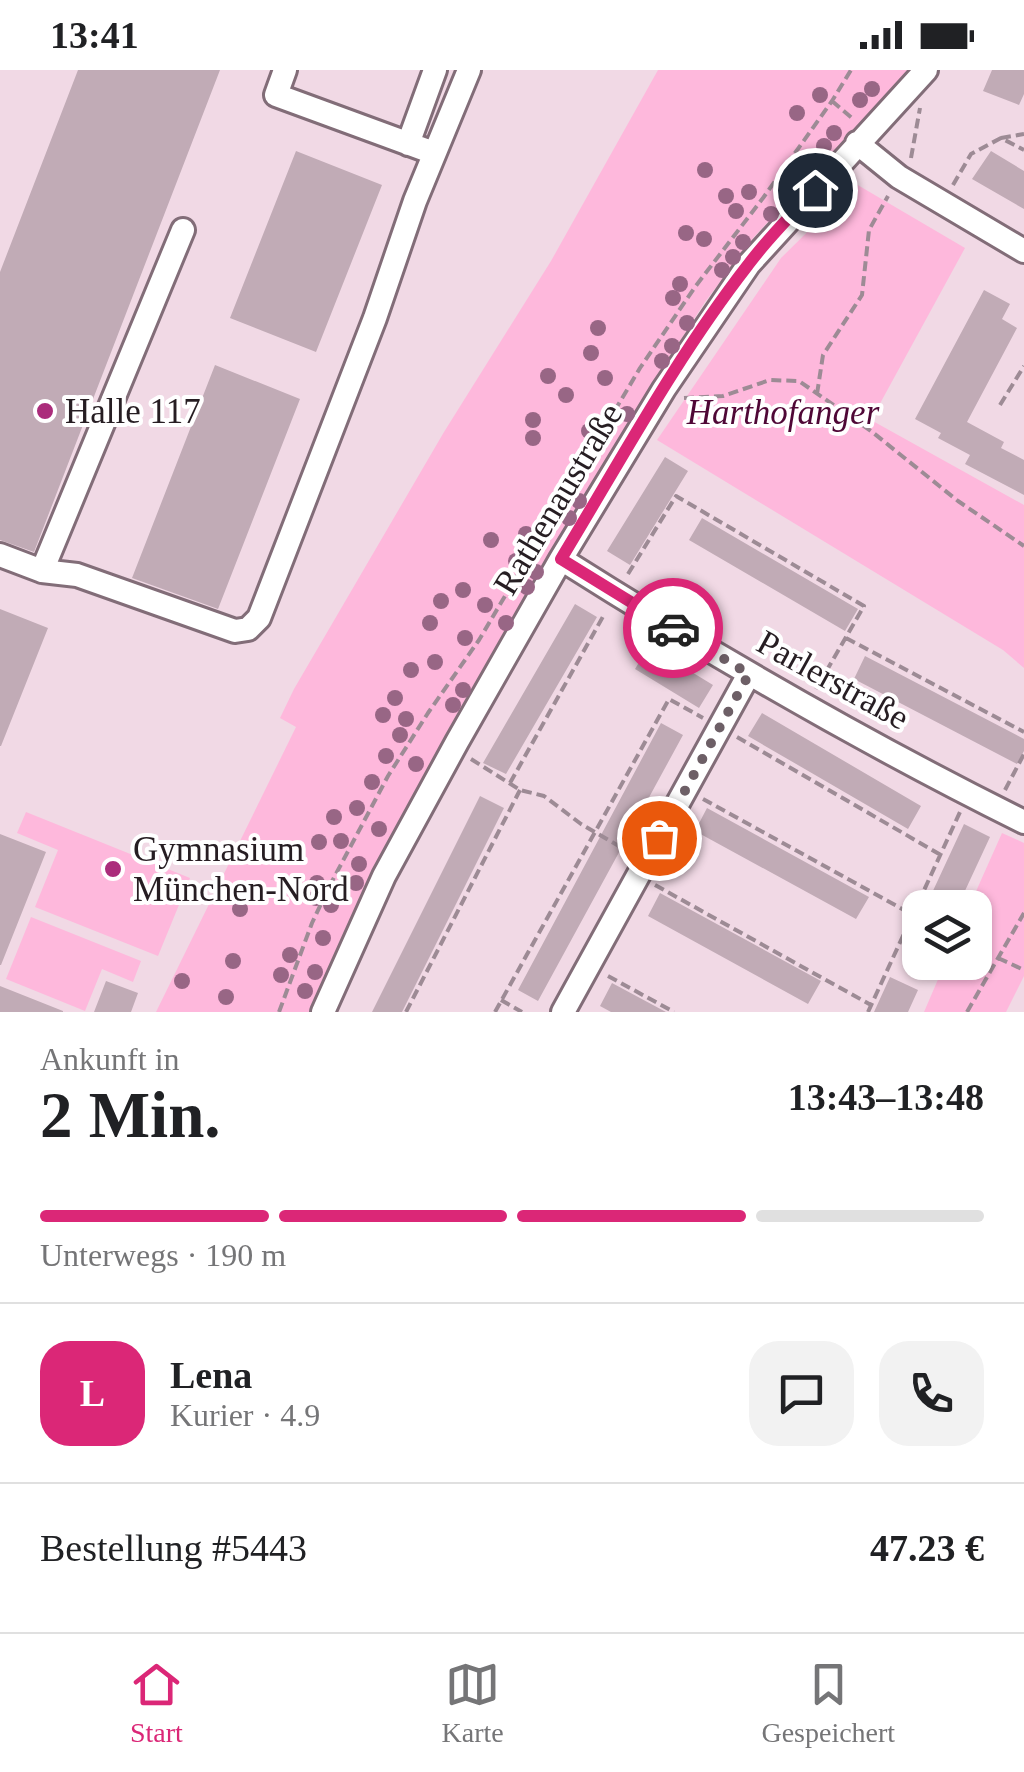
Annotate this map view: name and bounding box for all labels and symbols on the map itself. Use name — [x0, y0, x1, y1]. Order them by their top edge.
pin — [773, 148, 858, 233]
place label: Halle 117 — [65, 392, 201, 431]
park label: Harthofanger — [686, 393, 880, 432]
street label: Rathenaustraße — [486, 396, 630, 602]
marker: Halle 117 — [34, 400, 56, 422]
courier — [623, 578, 723, 678]
street label: Parlerstraße — [750, 622, 916, 738]
pin — [617, 796, 702, 881]
place label: Gymnasium München-Nord — [133, 830, 349, 909]
marker: Gymnasium München-Nord — [102, 858, 124, 880]

